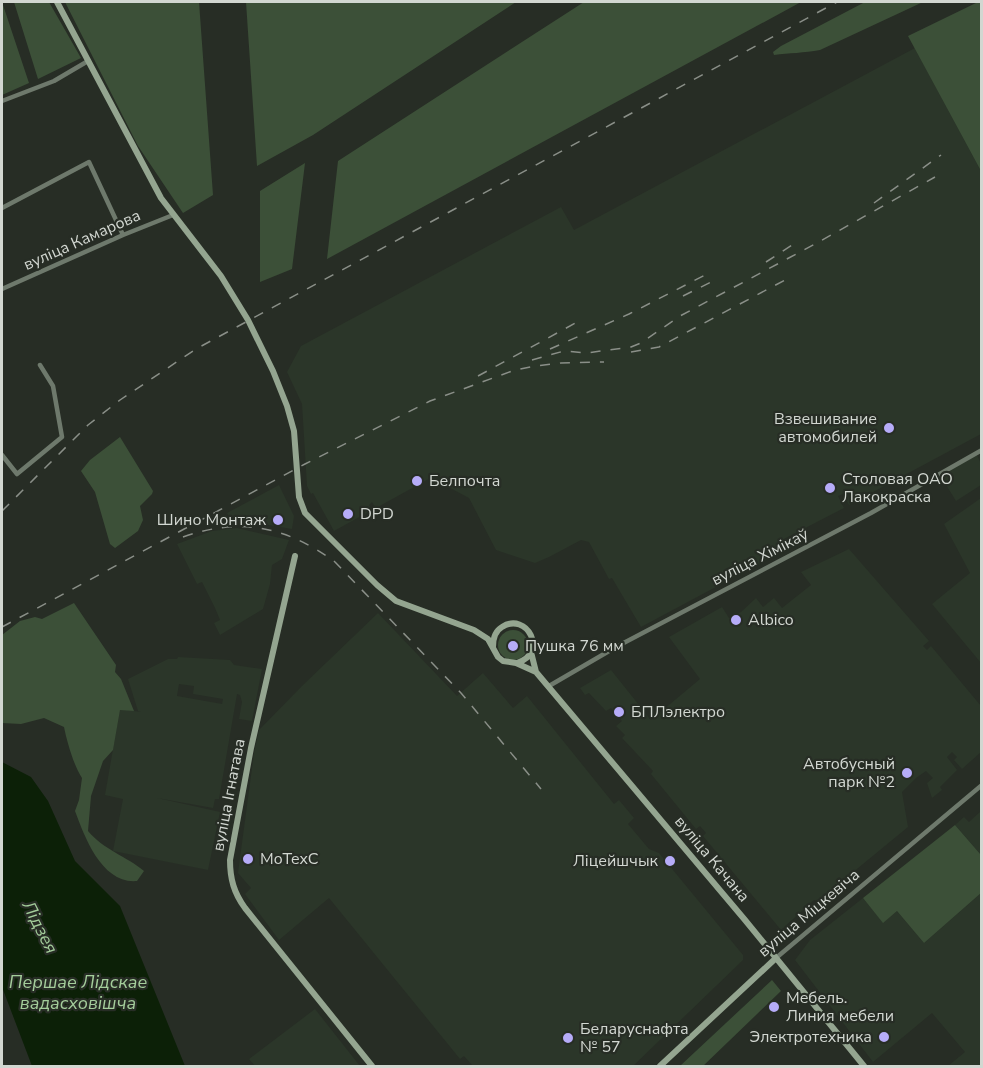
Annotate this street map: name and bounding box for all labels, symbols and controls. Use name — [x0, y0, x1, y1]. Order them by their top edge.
street label: вуліца Камарова — [20, 204, 144, 276]
place label: Взвешивание автомобилей — [774, 408, 877, 448]
marker: Взвешивание автомобилей — [882, 421, 896, 435]
place label: Столовая ОАО Лакокраска — [842, 468, 953, 508]
place label: Белпочта — [429, 470, 500, 492]
marker: Белпочта — [410, 474, 424, 488]
marker: Столовая ОАО Лакокраска — [823, 481, 837, 495]
place label: DPD — [360, 503, 394, 525]
marker: DPD — [341, 507, 355, 521]
place label: Шино Монтаж — [157, 509, 266, 531]
marker: Шино Монтаж — [271, 513, 285, 527]
street label: вуліца Хімікаў — [708, 523, 813, 591]
place label: Albico — [748, 609, 794, 631]
marker: Albico — [729, 613, 743, 627]
place label: Пушка 76 мм — [525, 635, 624, 657]
marker: Пушка 76 мм — [506, 639, 520, 653]
place label: БПЛэлектро — [631, 701, 725, 723]
marker: БПЛэлектро — [612, 705, 626, 719]
street label: вуліца Ігнатава — [207, 737, 251, 853]
place label: Автобусный парк №2 — [803, 753, 895, 793]
marker: Автобусный парк №2 — [900, 766, 914, 780]
street label: вуліца Качана — [669, 811, 755, 907]
place label: MoTexC — [260, 848, 319, 870]
place label: Ліцейшчык — [573, 850, 659, 872]
marker: MoTexC — [241, 852, 255, 866]
marker: Ліцейшчык — [663, 854, 677, 868]
street label: вуліца Міцкевіча — [754, 864, 864, 962]
water label: Лідзея — [16, 895, 64, 958]
water label: Першае Лідскае вадасховішча — [9, 970, 147, 1015]
place label: Мебель. Линия мебели — [786, 987, 894, 1027]
marker: Мебель. Линия мебели — [767, 1000, 781, 1014]
place label: Беларуснафта № 57 — [580, 1018, 689, 1058]
place label: Электротехника — [750, 1026, 872, 1048]
marker: Электротехника — [877, 1030, 891, 1044]
marker: Беларуснафта № 57 — [561, 1031, 575, 1045]

